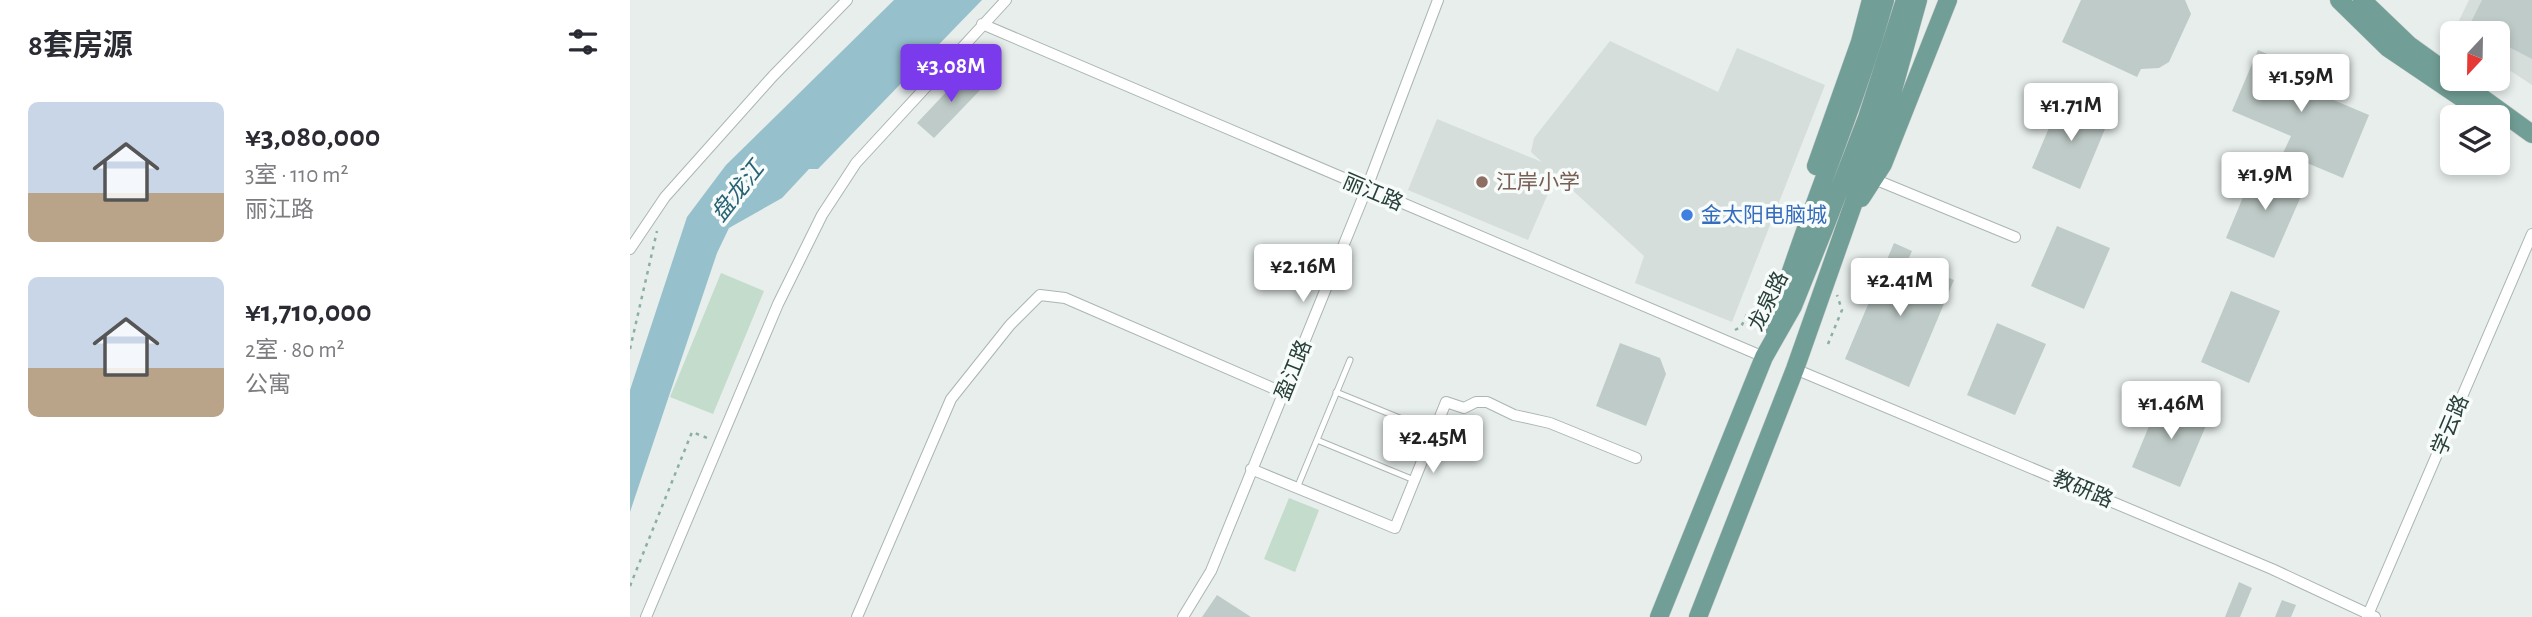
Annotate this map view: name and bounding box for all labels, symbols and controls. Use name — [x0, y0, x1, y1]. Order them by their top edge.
north arrow — [2440, 21, 2510, 91]
map controls — [2440, 21, 2510, 175]
icon: filters — [564, 23, 602, 61]
text: 8套房源 — [28, 31, 133, 61]
pin: ¥3.08M — [894, 44, 1008, 104]
pin: ¥1.59M — [2244, 54, 2358, 114]
text: ¥3.08M — [917, 55, 985, 78]
text: ¥1.59M — [2268, 65, 2334, 88]
pin: ¥1.71M — [2014, 83, 2128, 143]
text: ¥1.71M — [2040, 94, 2102, 117]
button: layers — [2440, 105, 2510, 175]
text: ¥3,080,000 — [245, 122, 380, 152]
icon: home — [84, 130, 168, 214]
pin: ¥1.9M — [2216, 152, 2314, 212]
water label: 盘龙江 — [706, 154, 770, 226]
text: ¥1.9M — [2237, 163, 2293, 186]
text: 3室 · 110 m² — [245, 164, 349, 187]
street label: 丽江路 — [1340, 170, 1406, 214]
place label: 江岸小学 — [1496, 171, 1580, 193]
marker: 江岸小学 — [1474, 174, 1490, 190]
text: 丽江路 — [245, 199, 314, 222]
place label: 金太阳电脑城 — [1701, 204, 1827, 226]
marker: 金太阳电脑城 — [1679, 207, 1695, 223]
pin: ¥2.16M — [1246, 244, 1360, 304]
text: ¥2.16M — [1270, 255, 1336, 278]
pin: ¥2.41M — [1843, 258, 1957, 318]
street label: 龙泉路 — [1744, 268, 1792, 334]
text: ¥2.41M — [1867, 269, 1933, 292]
text: ¥1,710,000 — [245, 297, 372, 327]
icon: home — [84, 305, 168, 389]
street label: 盈江路 — [1271, 337, 1315, 403]
text: 2室 · 80 m² — [245, 339, 345, 362]
text: 公寓 — [245, 374, 291, 397]
pin: ¥1.46M — [2114, 382, 2228, 441]
text: ¥1.46M — [2138, 392, 2204, 415]
street label: 学云路 — [2428, 392, 2472, 458]
pin: ¥2.45M — [1376, 416, 1490, 475]
text: ¥2.45M — [1399, 426, 1467, 449]
street label: 教研路 — [2050, 467, 2116, 511]

